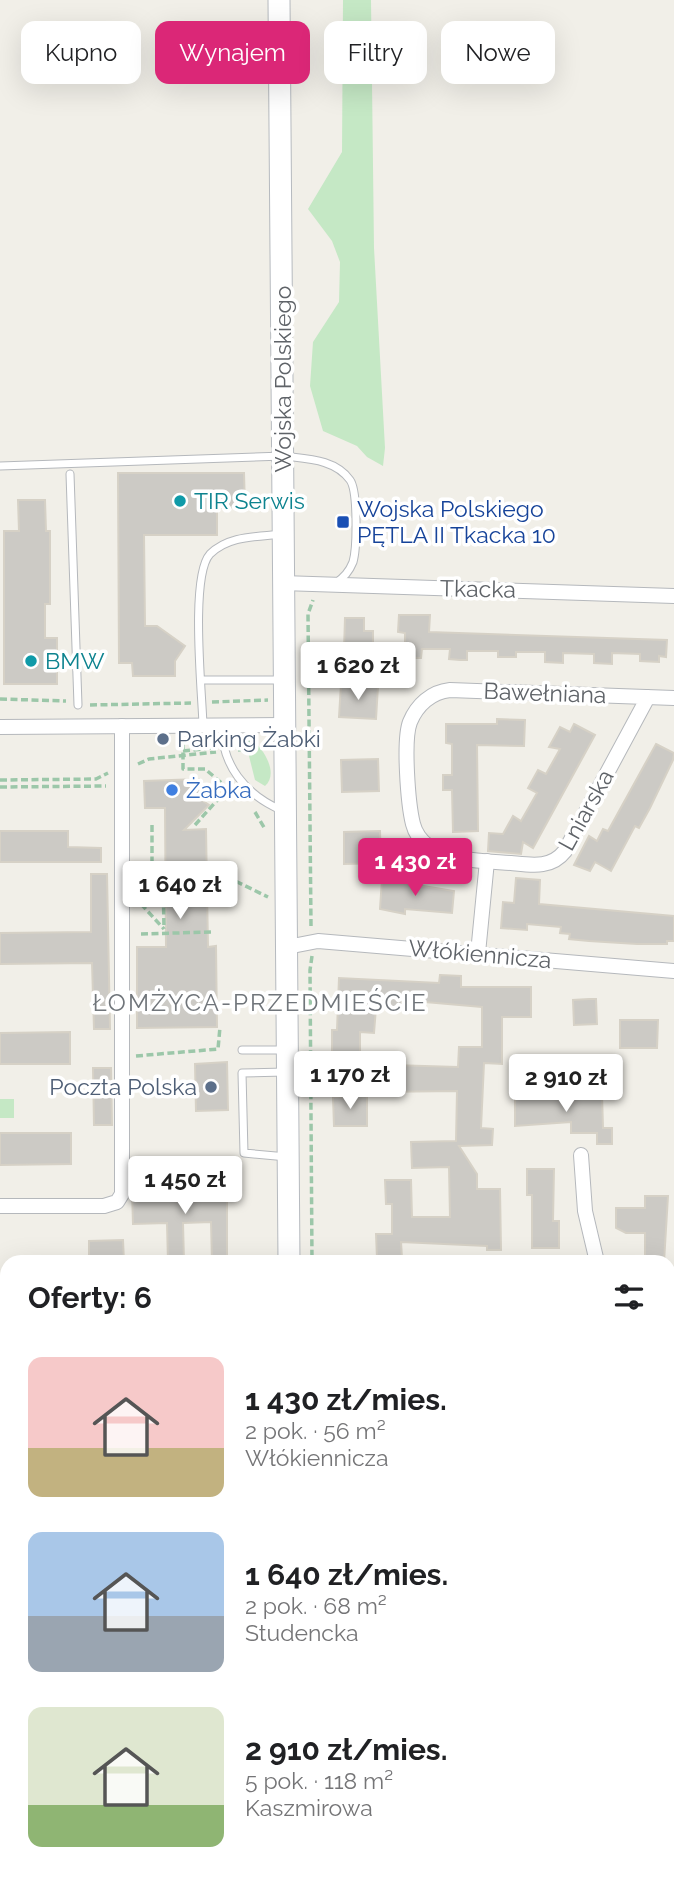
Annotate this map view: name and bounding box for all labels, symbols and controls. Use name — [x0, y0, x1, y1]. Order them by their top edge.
chip: Kupno — [21, 21, 141, 84]
chip: Wynajem — [155, 21, 310, 84]
chip: Filtry — [324, 21, 427, 84]
chip: Nowe — [441, 21, 555, 84]
street label: Wojska Polskiego — [269, 286, 296, 472]
place label: TIR Serwis — [194, 487, 305, 514]
marker: TIR Serwis — [172, 493, 188, 509]
place label: Wojska Polskiego PĘTLA II Tkacka 10 — [357, 495, 556, 548]
marker: Wojska Polskiego PĘTLA II Tkacka 10 — [335, 514, 351, 530]
street label: Tkacka — [440, 574, 516, 603]
pin: 1 620 zł — [286, 642, 430, 702]
place label: BMW — [45, 647, 105, 674]
text: 1 620 zł — [317, 651, 399, 678]
marker: BMW — [23, 653, 39, 669]
street label: Bawełniana — [483, 677, 607, 708]
place label: Parking Żabki — [177, 725, 321, 752]
marker: Parking Żabki — [155, 731, 171, 747]
street label: Lniarska — [552, 765, 619, 855]
place label: Żabka — [186, 776, 252, 803]
marker: Żabka — [164, 782, 180, 798]
pin: 1 430 zł — [343, 838, 487, 898]
text: 1 430 zł — [374, 847, 456, 874]
pin: 1 640 zł — [108, 862, 252, 921]
text: 1 640 zł — [139, 870, 221, 897]
street label: Włókiennicza — [407, 934, 553, 973]
district label: ŁOMŻYCA-PRZEDMIEŚCIE — [92, 988, 428, 1017]
pin: 1 170 zł — [278, 1052, 422, 1111]
pin: 2 910 zł — [494, 1054, 638, 1114]
text: 1 170 zł — [310, 1060, 390, 1087]
text: 2 910 zł — [525, 1063, 607, 1090]
place label: Poczta Polska — [49, 1073, 197, 1100]
marker: Poczta Polska — [203, 1079, 219, 1095]
pin: 1 450 zł — [113, 1156, 257, 1216]
text: 1 450 zł — [144, 1165, 226, 1192]
icon: filters — [610, 1278, 648, 1316]
text: Oferty: 6 — [28, 1280, 152, 1315]
text: 1 430 zł/mies. — [245, 1382, 447, 1417]
icon: home — [84, 1385, 168, 1469]
text: 2 pok. · 56 m² — [245, 1417, 386, 1444]
text: Włókiennicza — [245, 1444, 388, 1471]
text: 1 640 zł/mies. — [245, 1557, 448, 1592]
icon: home — [84, 1560, 168, 1644]
text: 2 pok. · 68 m² — [245, 1592, 387, 1619]
text: Studencka — [245, 1619, 359, 1646]
text: 2 910 zł/mies. — [245, 1732, 447, 1767]
icon: home — [84, 1735, 168, 1819]
text: 5 pok. · 118 m² — [245, 1767, 393, 1794]
text: Kaszmirowa — [245, 1794, 373, 1821]

